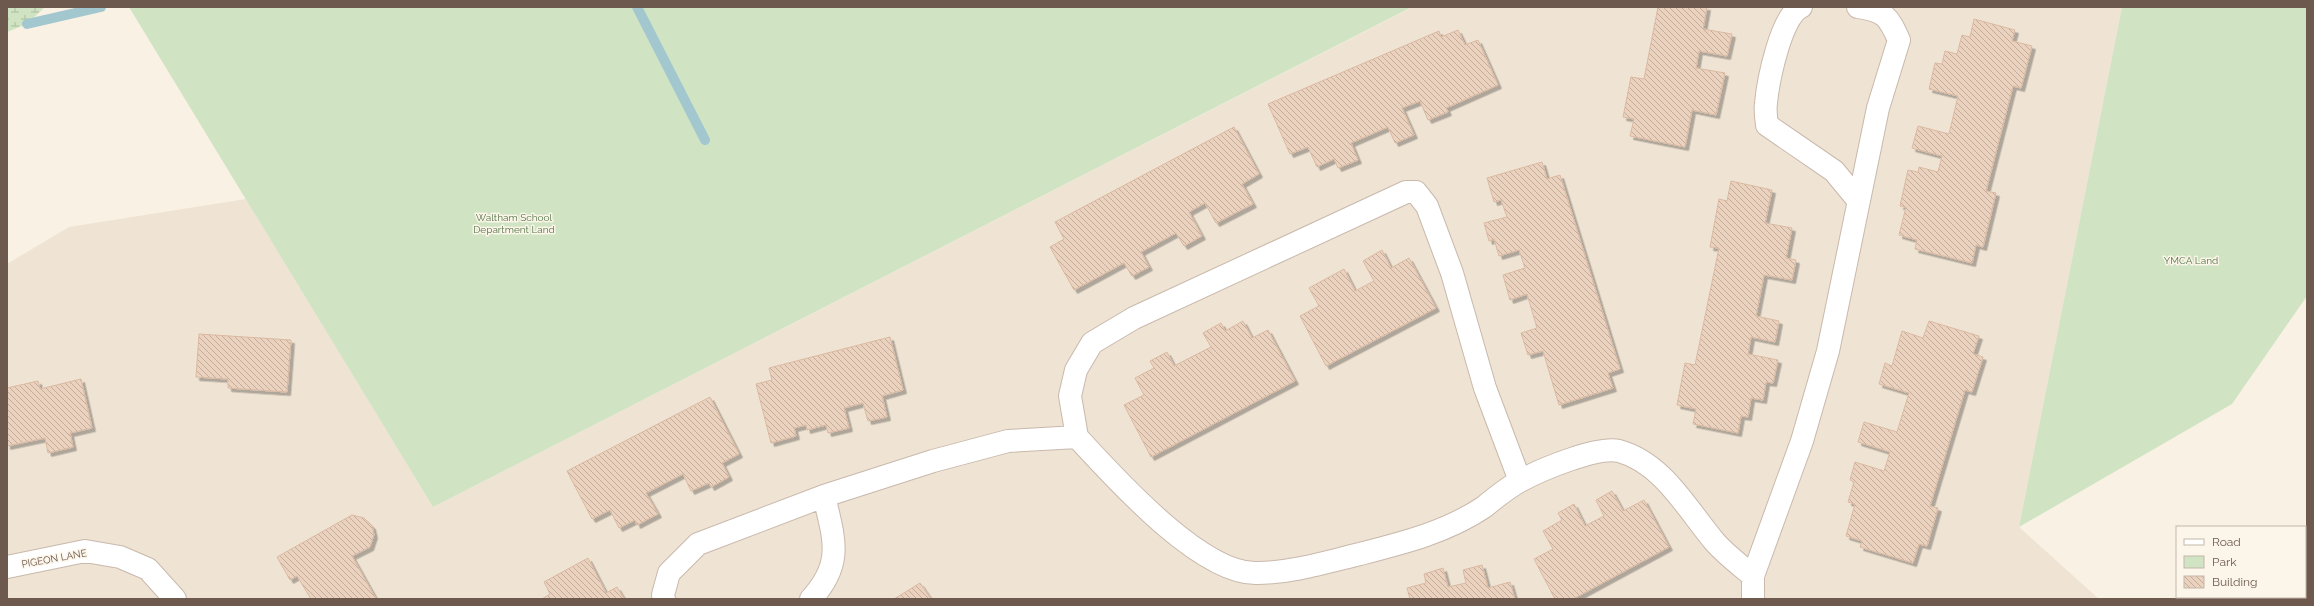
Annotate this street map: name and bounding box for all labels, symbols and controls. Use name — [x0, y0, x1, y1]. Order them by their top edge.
park label: Waltham School Department Land — [473, 212, 555, 235]
park label: YMCA Land — [2164, 255, 2218, 266]
legend — [2176, 526, 2306, 598]
text: Road — [2212, 535, 2241, 549]
street label: PIGEON LANE — [21, 547, 88, 570]
text: Park — [2212, 555, 2237, 569]
text: Building — [2212, 575, 2258, 589]

